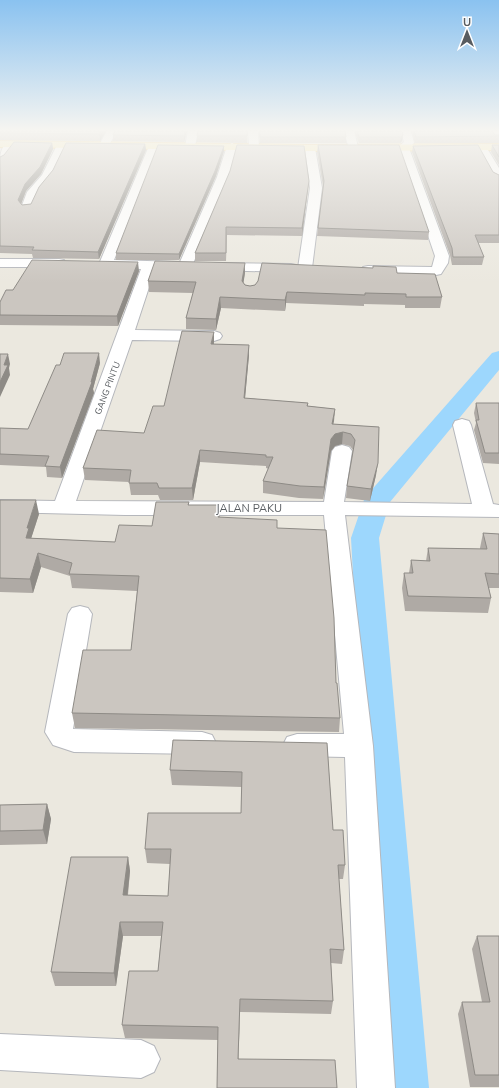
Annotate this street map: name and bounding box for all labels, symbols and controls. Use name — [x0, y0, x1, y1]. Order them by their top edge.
north arrow — [447, 12, 487, 52]
text: U — [463, 15, 471, 29]
street label: GANG PINTU — [92, 360, 122, 416]
street label: JALAN PAKU — [216, 501, 282, 515]

